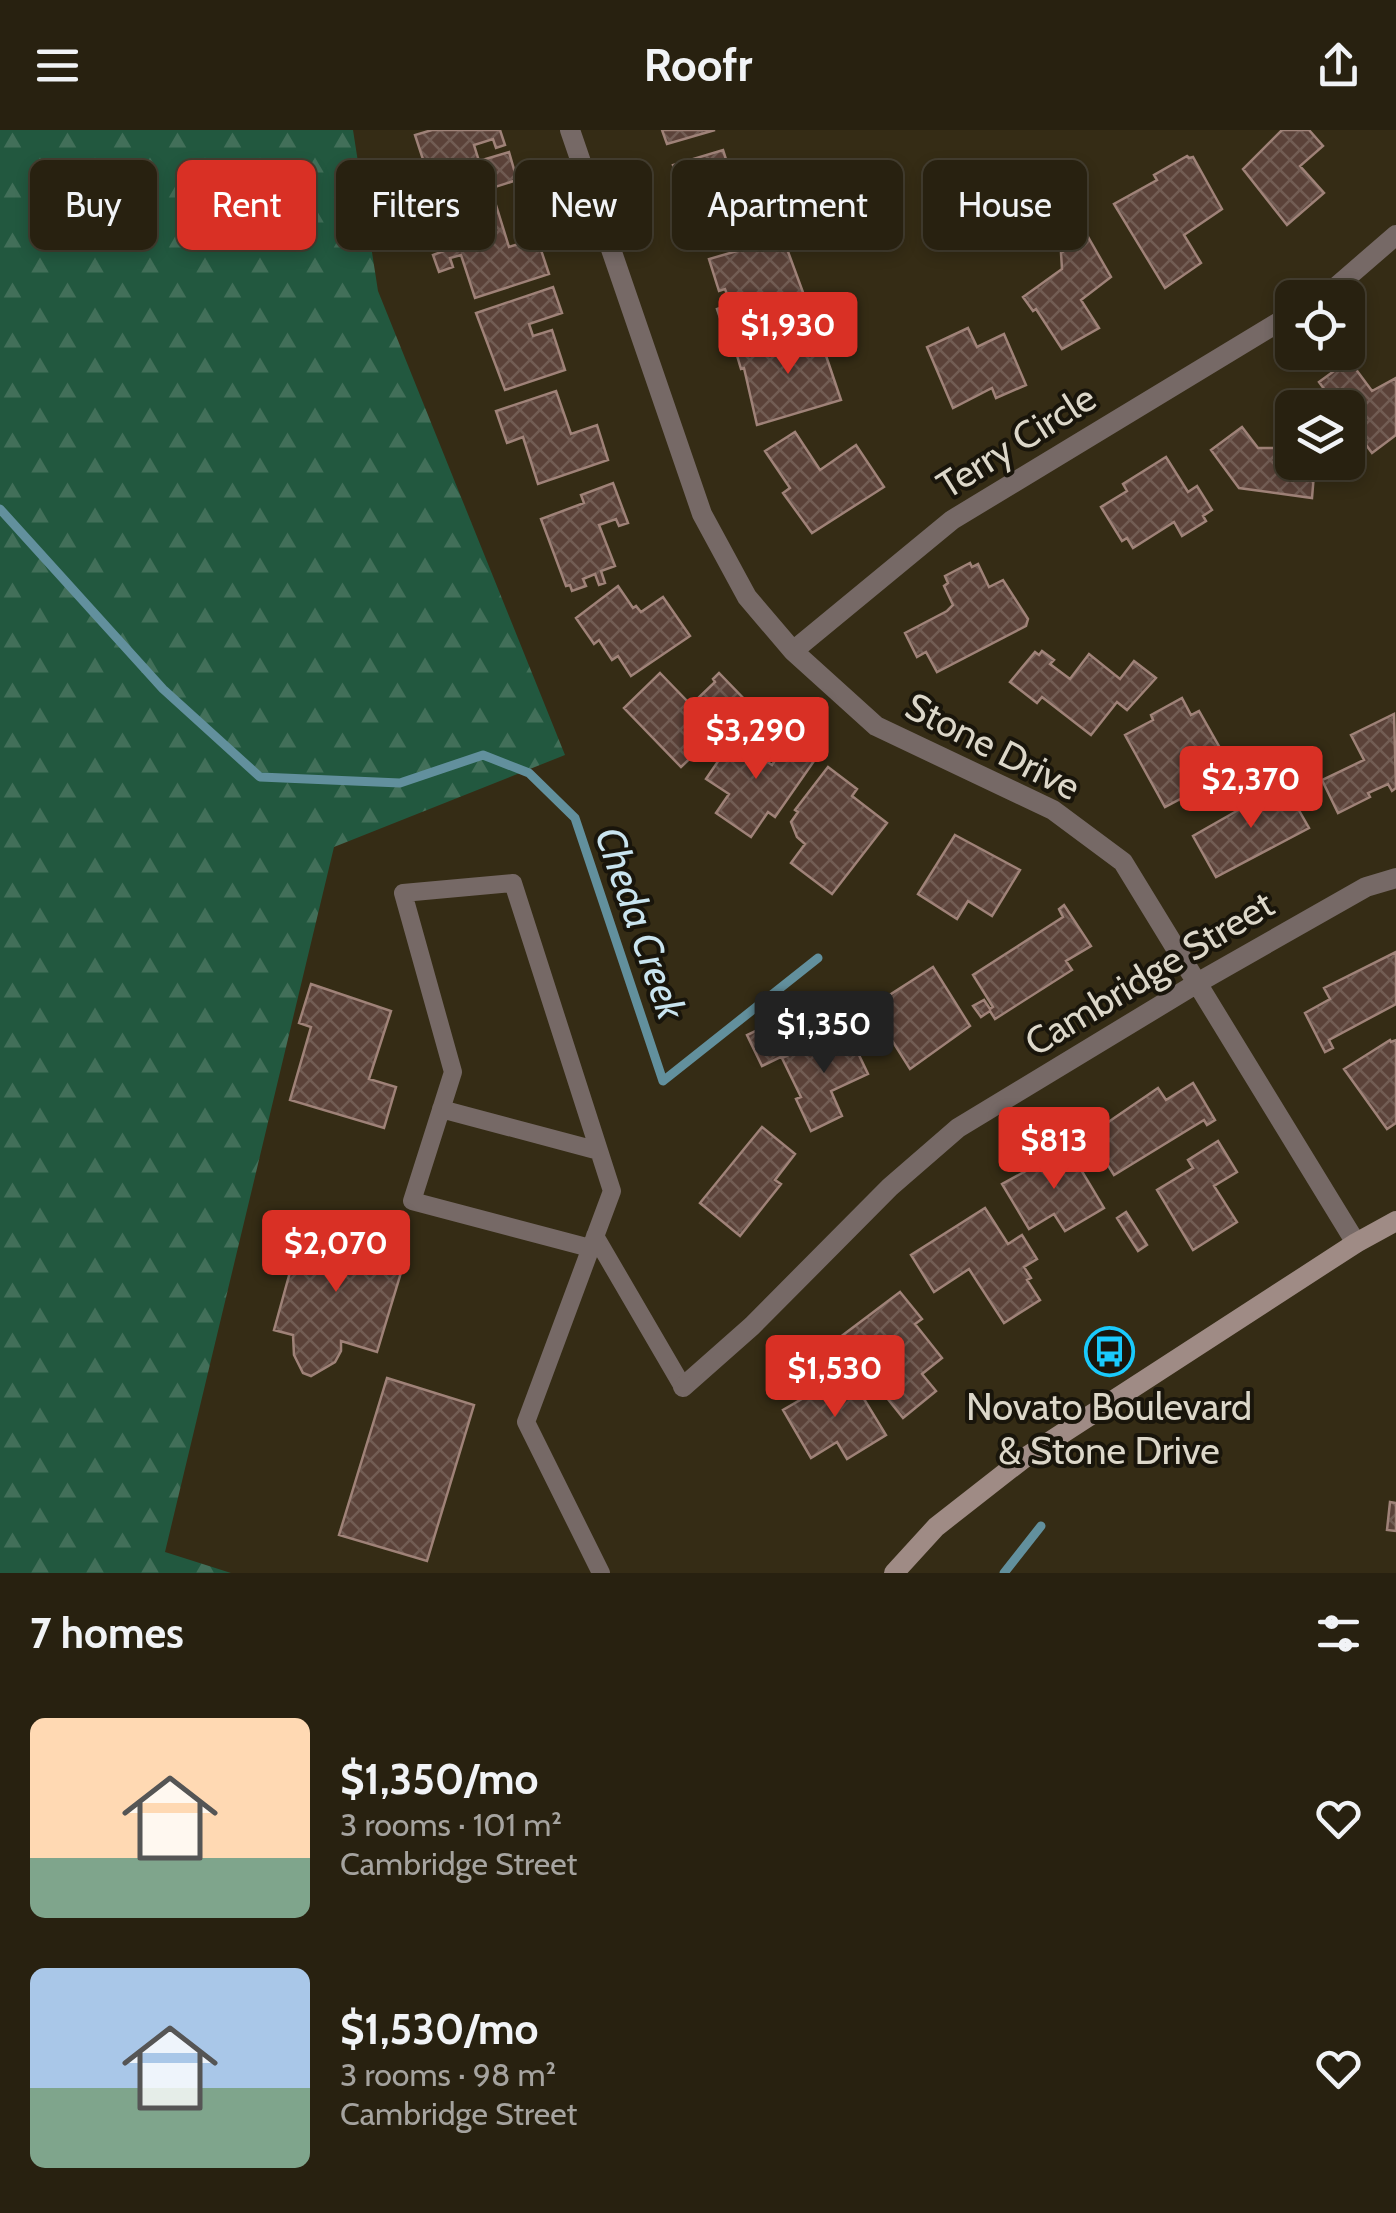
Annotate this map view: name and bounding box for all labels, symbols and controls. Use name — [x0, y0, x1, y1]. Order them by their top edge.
icon: menu — [30, 38, 85, 93]
text: Roofr — [644, 38, 752, 92]
icon: share — [1311, 38, 1366, 93]
chip: Buy — [30, 160, 157, 250]
chip: Rent — [177, 160, 316, 250]
chip: Filters — [336, 160, 495, 250]
chip: New — [515, 160, 652, 250]
chip: Apartment — [672, 160, 903, 250]
chip: House — [923, 160, 1087, 250]
map controls — [1275, 280, 1365, 480]
button: locate — [1275, 280, 1365, 370]
pin: $1,930 — [707, 292, 869, 377]
text: $1,930 — [740, 305, 836, 344]
street label: Terry Circle — [928, 374, 1104, 508]
button: layers — [1275, 390, 1365, 480]
street label: Stone Drive — [898, 682, 1088, 810]
pin: $3,290 — [675, 697, 837, 782]
text: $3,290 — [706, 710, 806, 749]
pin: $2,370 — [1170, 746, 1332, 831]
text: $2,370 — [1202, 759, 1300, 798]
water label: Cheda Creek — [585, 820, 697, 1027]
street label: Cambridge Street — [1016, 880, 1282, 1066]
pin: $1,350 — [743, 991, 905, 1076]
text: $1,350 — [777, 1004, 871, 1043]
pin: $813 — [995, 1107, 1113, 1192]
text: $813 — [1021, 1120, 1087, 1159]
pin: $2,070 — [255, 1210, 417, 1295]
text: $2,070 — [284, 1223, 388, 1262]
bus stop icon: Novato Boulevard & Stone Drive — [1083, 1326, 1135, 1378]
pin: $1,530 — [754, 1335, 916, 1420]
text: $1,530 — [788, 1348, 882, 1387]
place label: Novato Boulevard & Stone Drive — [966, 1383, 1252, 1474]
icon: filters — [1311, 1606, 1366, 1661]
text: 7 homes — [30, 1607, 184, 1659]
text: $1,350/mo — [340, 1753, 538, 1805]
icon: home — [110, 1758, 230, 1878]
icon: heart — [1311, 1791, 1366, 1846]
text: 3 rooms · 101 m² — [340, 1805, 562, 1844]
text: Cambridge Street — [340, 1844, 577, 1883]
text: $1,530/mo — [340, 2003, 538, 2055]
icon: home — [110, 2008, 230, 2128]
icon: heart — [1311, 2041, 1366, 2096]
text: 3 rooms · 98 m² — [340, 2055, 556, 2094]
text: Cambridge Street — [340, 2094, 577, 2133]

